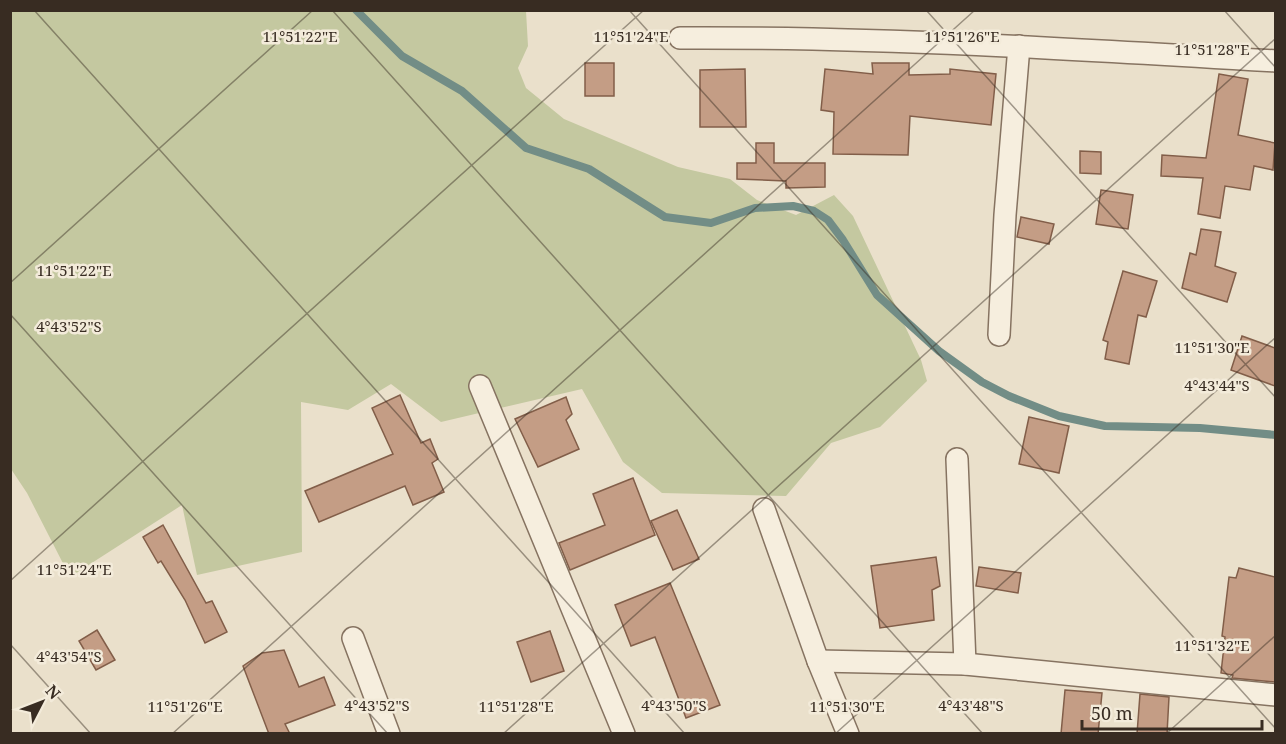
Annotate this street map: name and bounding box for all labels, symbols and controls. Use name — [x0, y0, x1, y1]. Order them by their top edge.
text: 11°51'22"E — [262, 26, 338, 46]
text: 11°51'24"E — [593, 26, 669, 46]
text: 11°51'26"E — [924, 26, 1000, 46]
text: 11°51'28"E — [1174, 39, 1250, 59]
text: 11°51'22"E — [36, 260, 112, 280]
text: 4°43'52"S — [36, 316, 102, 336]
text: 11°51'30"E — [1174, 337, 1250, 357]
text: 4°43'44"S — [1184, 375, 1250, 395]
text: 11°51'24"E — [36, 559, 112, 579]
text: 11°51'32"E — [1174, 635, 1250, 655]
text: 4°43'54"S — [36, 646, 102, 666]
north arrow — [12, 672, 72, 732]
text: N — [41, 680, 66, 704]
scale bar — [1082, 693, 1262, 731]
text: 4°43'52"S — [344, 695, 410, 715]
text: 4°43'50"S — [641, 695, 707, 715]
text: 4°43'48"S — [938, 695, 1004, 715]
text: 11°51'26"E — [147, 696, 223, 716]
text: 11°51'28"E — [478, 696, 554, 716]
text: 11°51'30"E — [809, 696, 885, 716]
text: 50 m — [1091, 701, 1133, 725]

